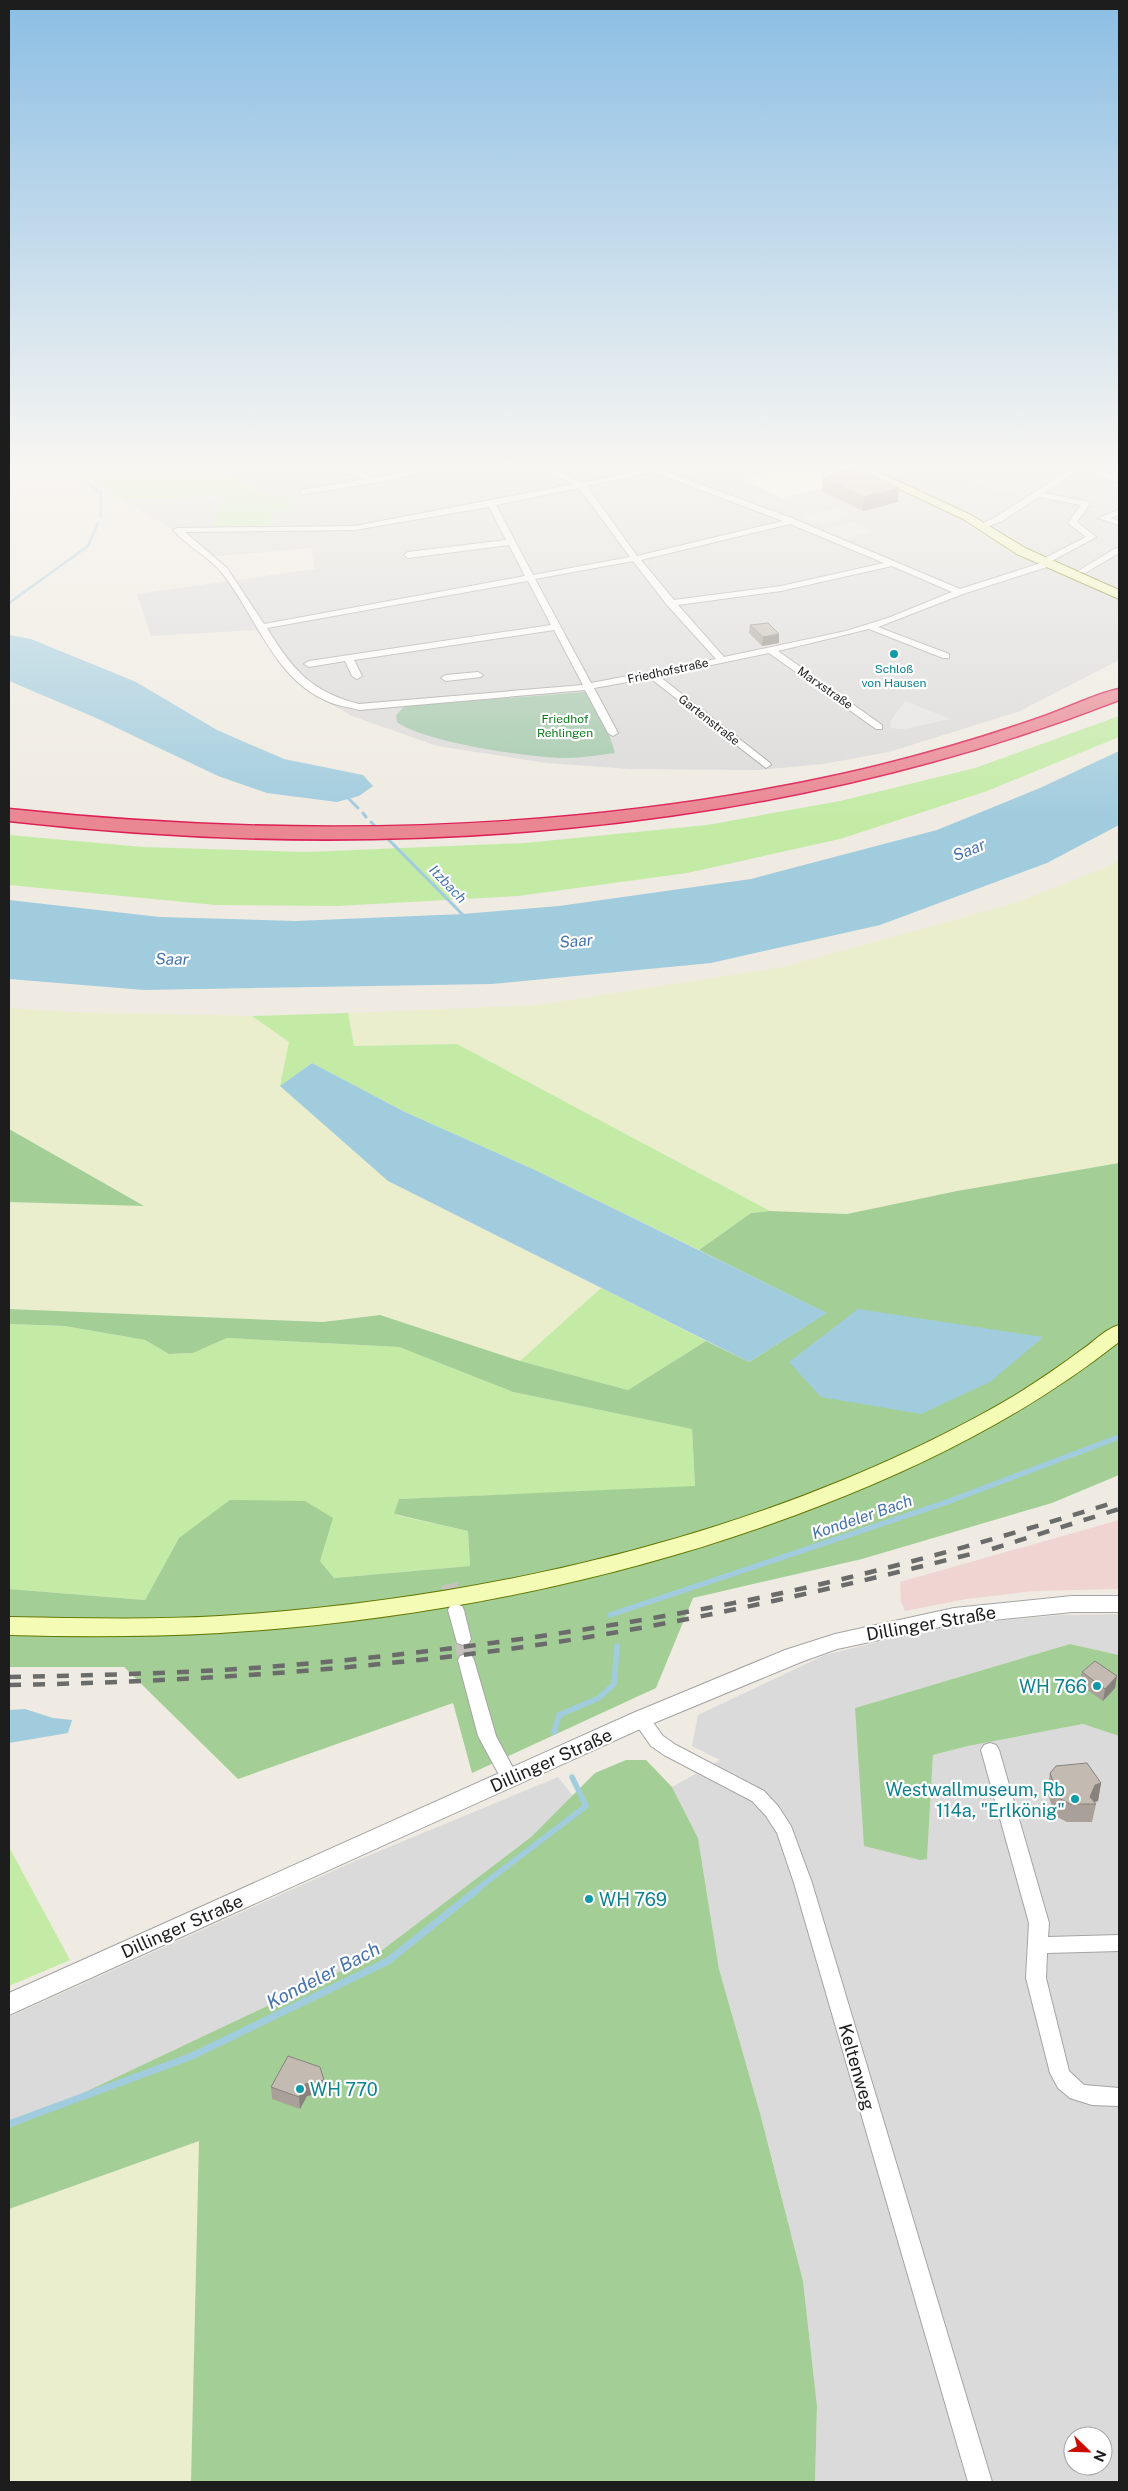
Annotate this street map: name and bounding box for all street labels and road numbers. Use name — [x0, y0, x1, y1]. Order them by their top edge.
street label: Friedhofstraße — [626, 656, 710, 686]
street label: Marxstraße — [795, 664, 856, 712]
street label: Gartenstraße — [676, 692, 743, 748]
street label: Dillinger Straße — [865, 1601, 997, 1645]
street label: Dillinger Straße — [487, 1724, 615, 1796]
street label: Dillinger Straße — [118, 1890, 246, 1962]
street label: Keltenweg — [835, 2021, 879, 2113]

